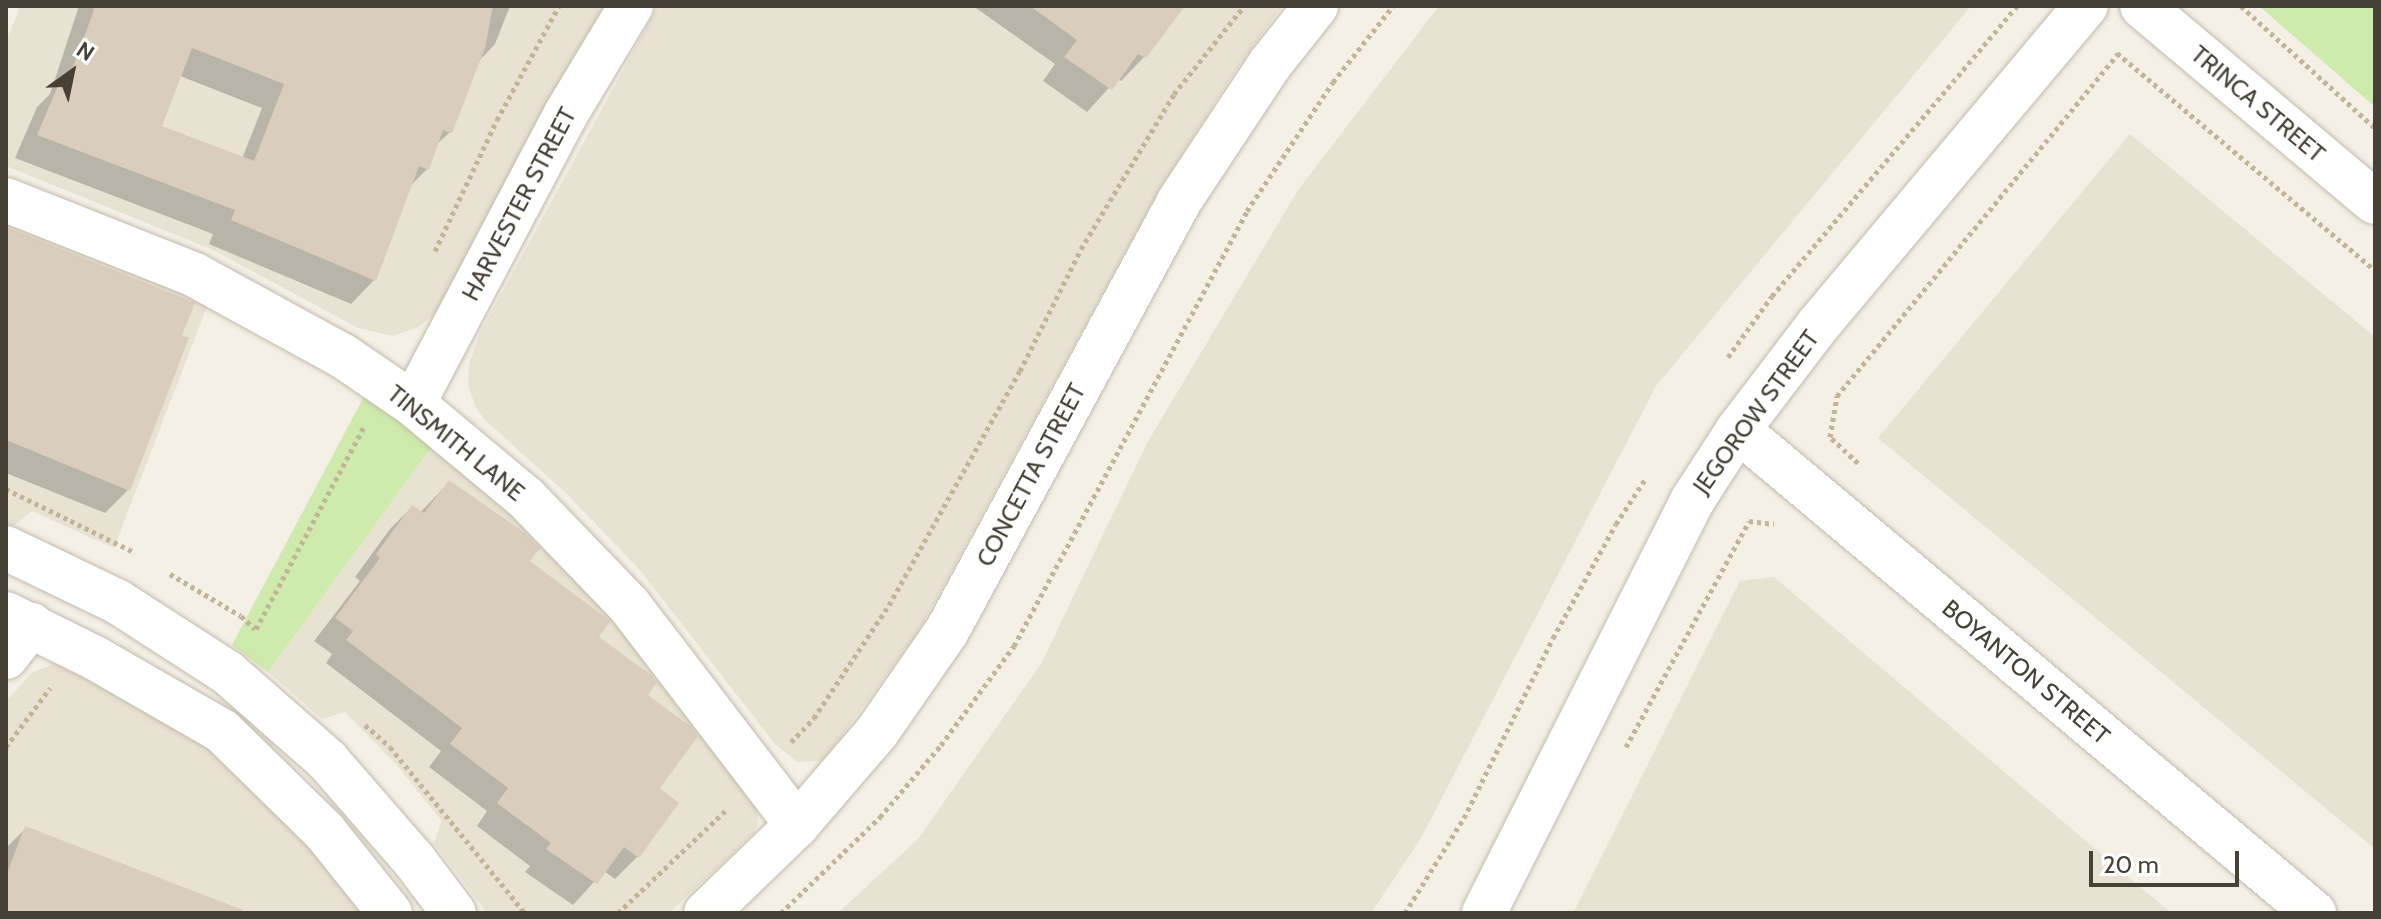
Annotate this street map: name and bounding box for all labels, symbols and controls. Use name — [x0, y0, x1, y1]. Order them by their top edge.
north arrow — [32, 32, 112, 112]
text: N — [71, 36, 99, 67]
street label: TRINCA STREET — [2185, 40, 2331, 168]
street label: HARVESTER STREET — [456, 102, 582, 306]
street label: JEGOROW STREET — [1687, 325, 1825, 499]
street label: TINSMITH LANE — [382, 379, 530, 507]
street label: CONCETTA STREET — [971, 379, 1091, 571]
street label: BOYANTON STREET — [1936, 594, 2116, 750]
scale bar — [2093, 835, 2243, 885]
text: 20 m — [2103, 850, 2159, 879]

